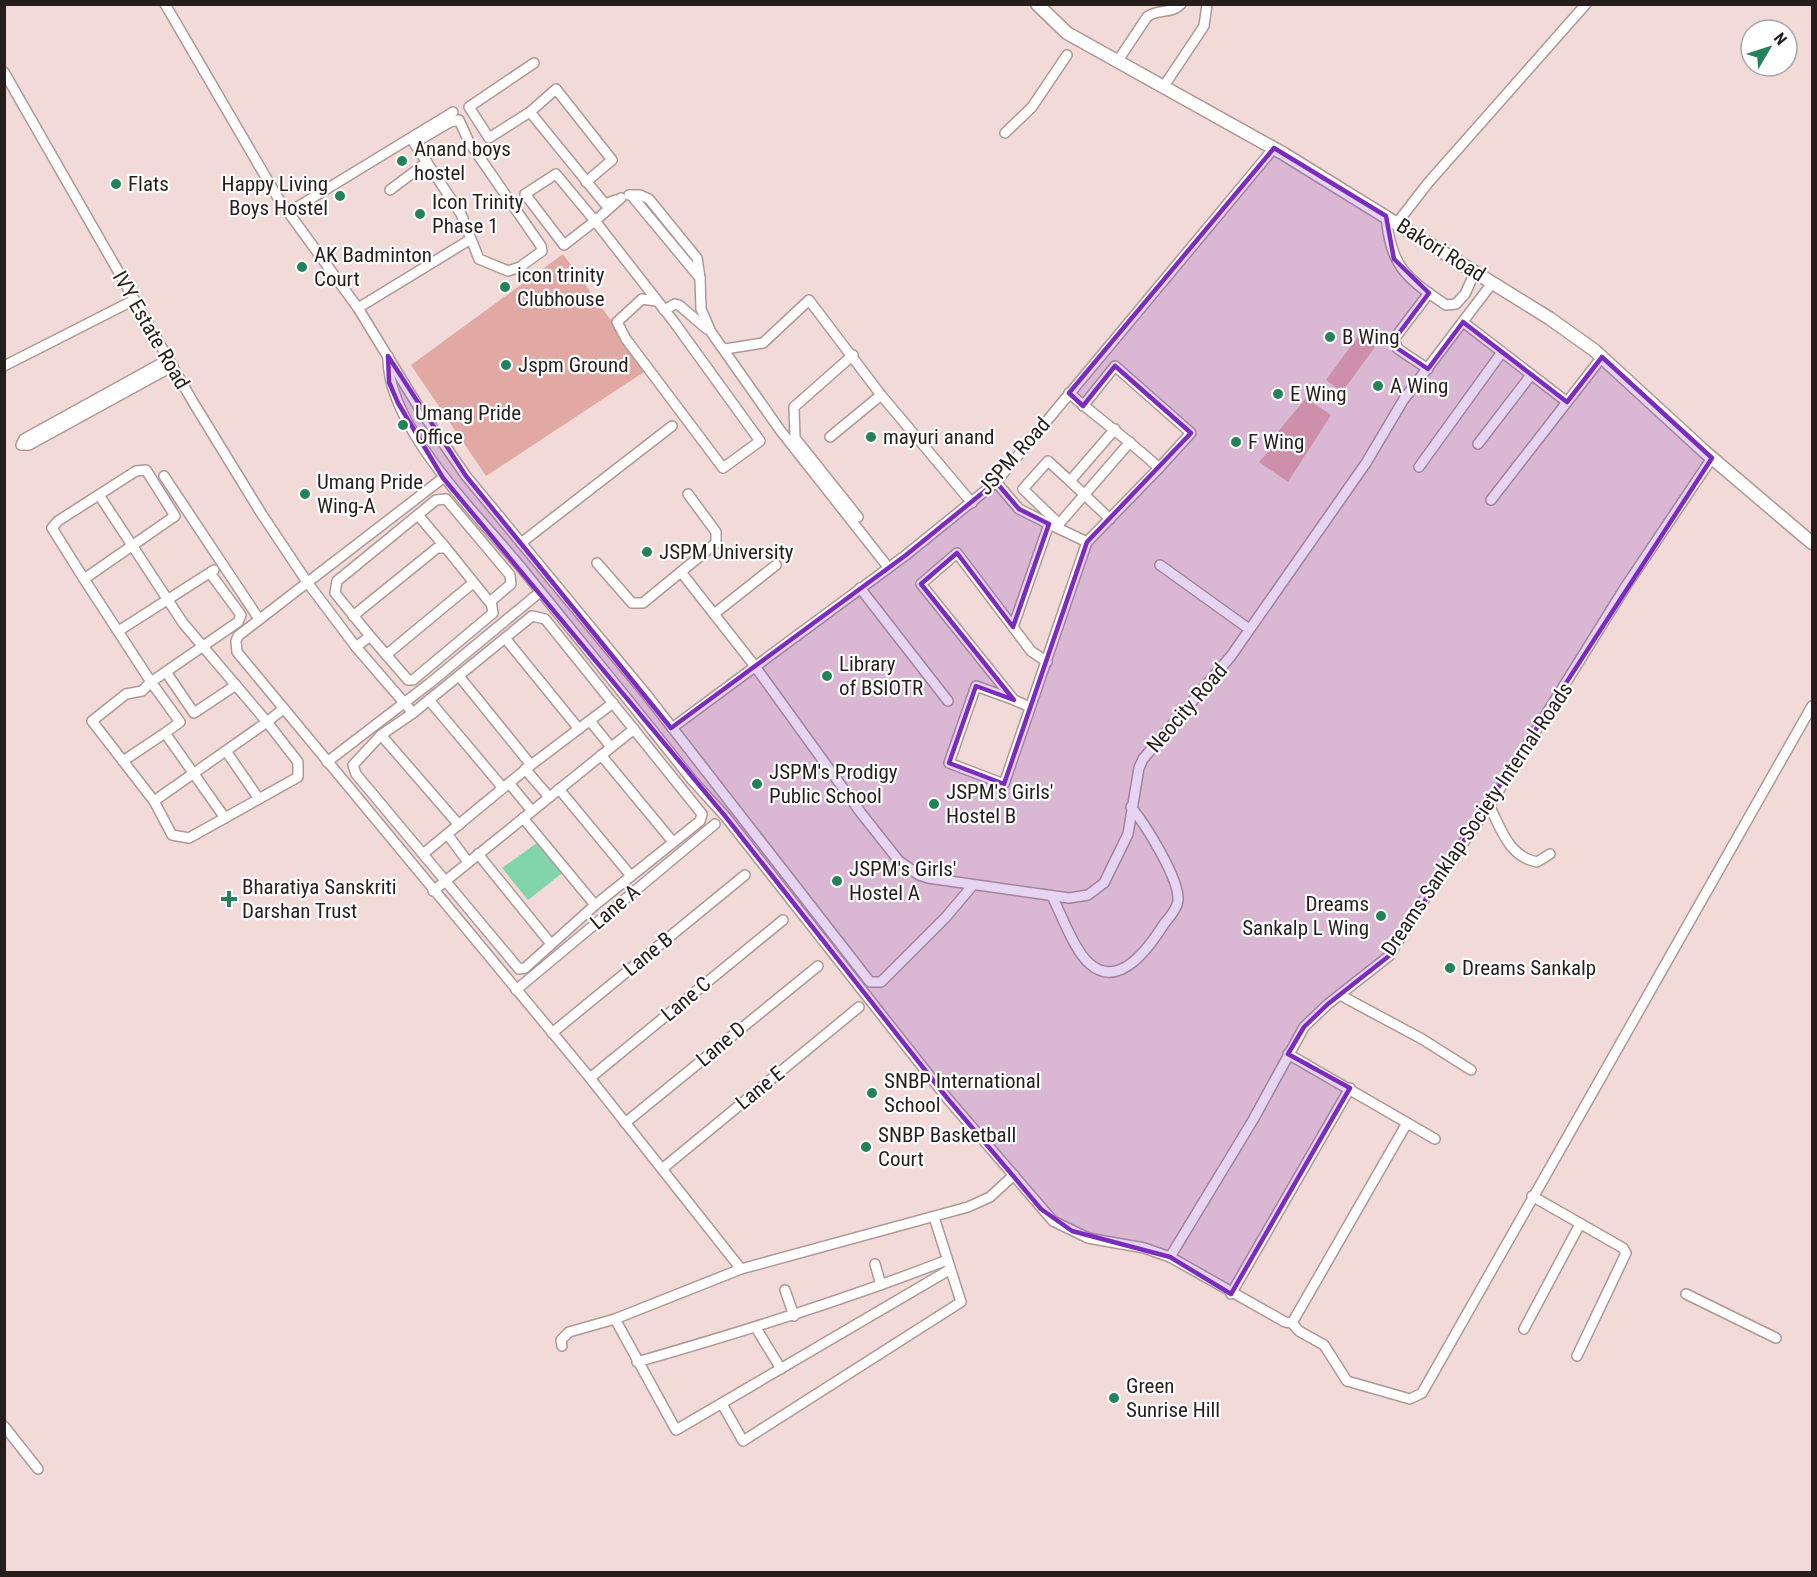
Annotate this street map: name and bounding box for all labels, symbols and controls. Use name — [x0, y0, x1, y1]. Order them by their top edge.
north arrow — [1739, 18, 1799, 78]
text: N — [1770, 29, 1791, 49]
place label: Anand boys hostel — [414, 137, 511, 185]
marker: Anand boys hostel — [395, 154, 409, 168]
place label: Flats — [128, 172, 169, 196]
place label: Happy Living Boys Hostel — [222, 172, 328, 220]
marker: Flats — [109, 177, 123, 191]
marker: Happy Living Boys Hostel — [333, 189, 347, 203]
place label: Icon Trinity Phase 1 — [432, 190, 524, 238]
marker: Icon Trinity Phase 1 — [413, 207, 427, 221]
street label: Bakori Road — [1392, 213, 1490, 287]
place label: AK Badminton Court — [314, 243, 432, 291]
marker: AK Badminton Court — [295, 260, 309, 274]
place label: icon trinity Clubhouse — [517, 263, 605, 311]
street label: IVY Estate Road — [108, 267, 194, 393]
marker: icon trinity Clubhouse — [498, 280, 512, 294]
place label: B Wing — [1342, 325, 1400, 349]
marker: B Wing — [1323, 330, 1337, 344]
place label: Jspm Ground — [518, 353, 629, 377]
marker: Jspm Ground — [499, 358, 513, 372]
place label: A Wing — [1390, 374, 1448, 398]
marker: A Wing — [1371, 379, 1385, 393]
place label: E Wing — [1290, 382, 1347, 406]
marker: E Wing — [1271, 387, 1285, 401]
place label: Umang Pride Office — [415, 401, 521, 449]
street label: JSPM Road — [973, 412, 1055, 500]
marker: Umang Pride Office — [396, 418, 410, 432]
place label: mayuri anand — [883, 425, 995, 449]
marker: mayuri anand — [864, 430, 878, 444]
place label: F Wing — [1248, 430, 1304, 454]
marker: F Wing — [1229, 435, 1243, 449]
place label: Umang Pride Wing-A — [317, 470, 423, 518]
marker: Umang Pride Wing-A — [298, 487, 312, 501]
place label: JSPM University — [659, 540, 794, 564]
marker: JSPM University — [640, 545, 654, 559]
place label: Library of BSIOTR — [839, 652, 923, 700]
street label: Neocity Road — [1142, 659, 1232, 757]
marker: Library of BSIOTR — [820, 669, 834, 683]
street label: Dreams Sanklap Society Internal Roads — [1376, 678, 1578, 960]
place label: JSPM's Prodigy Public School — [769, 760, 898, 808]
marker: JSPM's Prodigy Public School — [750, 777, 764, 791]
place label: JSPM's Girls' Hostel B — [946, 780, 1053, 828]
marker: JSPM's Girls' Hostel B — [927, 797, 941, 811]
place label: JSPM's Girls' Hostel A — [849, 857, 956, 905]
marker: JSPM's Girls' Hostel A — [830, 874, 844, 888]
place label: Bharatiya Sanskriti Darshan Trust — [242, 875, 397, 923]
street label: Lane A — [585, 879, 645, 935]
marker: Bharatiya Sanskriti Darshan Trust — [220, 890, 238, 908]
place label: Dreams Sankalp L Wing — [1242, 892, 1369, 940]
marker: Dreams Sankalp L Wing — [1374, 909, 1388, 923]
street label: Lane B — [619, 927, 677, 981]
place label: Dreams Sankalp — [1462, 956, 1596, 980]
marker: Dreams Sankalp — [1443, 961, 1457, 975]
street label: Lane C — [657, 972, 715, 1026]
street label: Lane D — [692, 1017, 750, 1071]
street label: Lane E — [731, 1061, 789, 1115]
place label: SNBP International School — [884, 1069, 1041, 1117]
marker: SNBP International School — [865, 1086, 879, 1100]
place label: SNBP Basketball Court — [878, 1123, 1016, 1171]
marker: SNBP Basketball Court — [859, 1140, 873, 1154]
place label: Green Sunrise Hill — [1126, 1374, 1220, 1422]
marker: Green Sunrise Hill — [1107, 1391, 1121, 1405]

